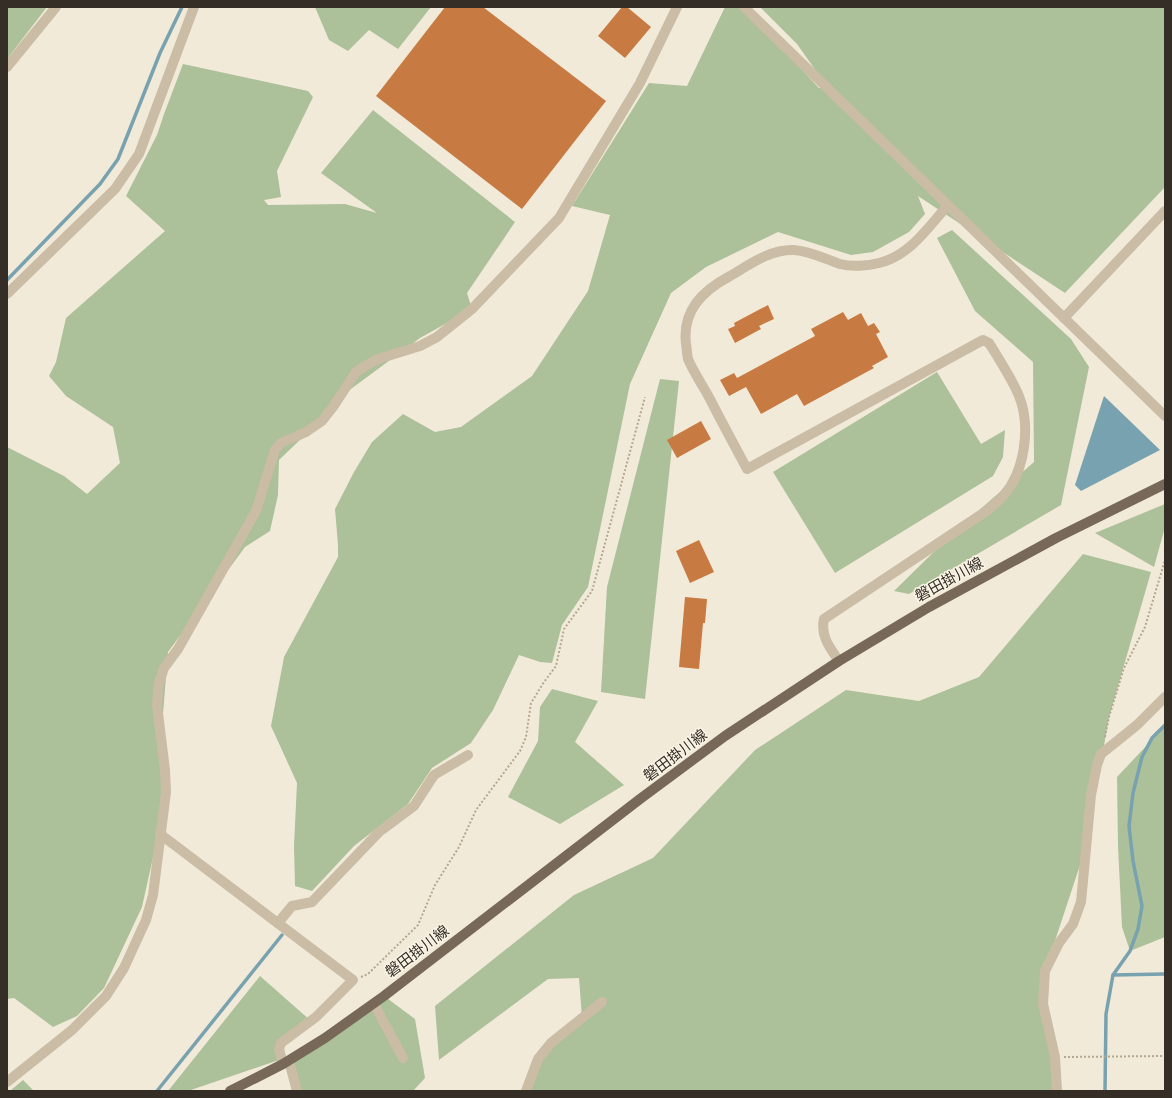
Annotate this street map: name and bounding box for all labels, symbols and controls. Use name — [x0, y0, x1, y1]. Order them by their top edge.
street label: 磐田掛川線 — [912, 553, 986, 605]
street label: 磐田掛川線 — [639, 725, 711, 785]
street label: 磐田掛川線 — [381, 921, 453, 981]

